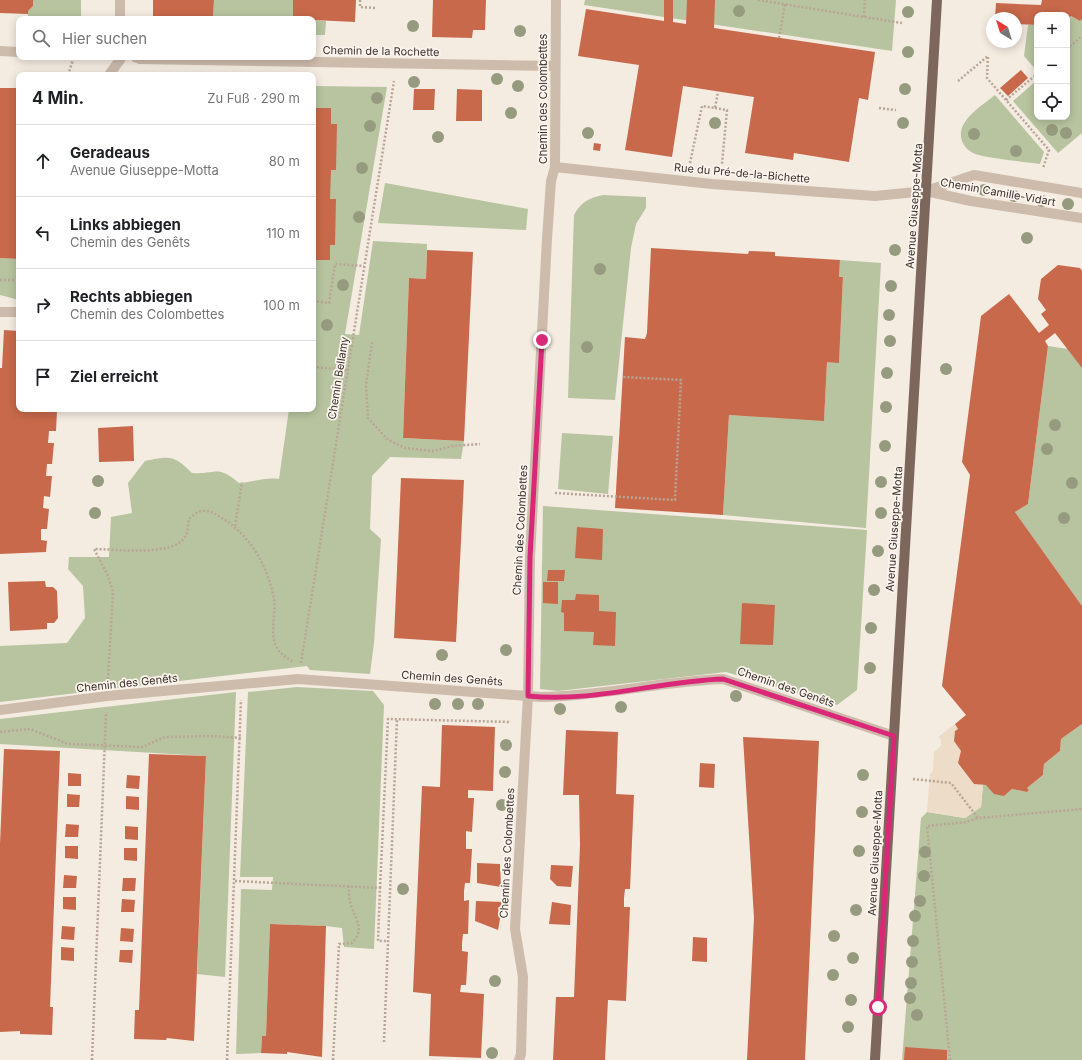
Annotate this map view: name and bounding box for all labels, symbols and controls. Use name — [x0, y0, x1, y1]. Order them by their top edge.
north arrow — [986, 12, 1022, 48]
map controls — [1034, 12, 1070, 120]
button: + — [1034, 12, 1070, 48]
search box — [16, 16, 316, 60]
icon: search — [30, 27, 52, 49]
text: Hier suchen — [62, 29, 147, 48]
street label: Chemin des Colombettes — [536, 34, 550, 164]
street label: Chemin de la Rochette — [322, 43, 440, 59]
button: − — [1034, 48, 1070, 84]
button: locate — [1034, 84, 1070, 120]
text: 4 Min. — [32, 88, 84, 108]
text: Zu Fuß · 290 m — [207, 90, 300, 106]
text: Geradeaus — [70, 143, 150, 162]
street label: Avenue Giuseppe-Motta — [903, 143, 925, 269]
icon: ahead — [32, 150, 54, 172]
text: 80 m — [269, 153, 300, 169]
street label: Rue du Pré-de-la-Bichette — [674, 160, 810, 186]
text: Avenue Giuseppe-Motta — [70, 162, 219, 178]
street label: Chemin Camille-Vidart — [939, 175, 1057, 209]
text: Links abbiegen — [70, 215, 181, 234]
icon: left — [32, 222, 54, 244]
text: 110 m — [266, 225, 300, 241]
text: Chemin des Genêts — [70, 234, 190, 250]
text: Rechts abbiegen — [70, 287, 192, 306]
icon: right — [32, 294, 54, 316]
text: 100 m — [263, 297, 300, 313]
text: Chemin des Colombettes — [70, 306, 224, 322]
route end — [533, 331, 551, 349]
street label: Chemin Bellamy — [325, 336, 351, 420]
icon: arrive — [32, 366, 54, 388]
text: Ziel erreicht — [70, 367, 158, 386]
street label: Chemin des Colombettes — [510, 464, 530, 596]
street label: Avenue Giuseppe-Motta — [883, 466, 905, 592]
street label: Chemin des Genêts — [736, 664, 837, 710]
street label: Chemin des Genêts — [401, 667, 503, 689]
street label: Chemin des Genêts — [76, 671, 179, 695]
street label: Chemin des Colombettes — [497, 787, 517, 919]
street label: Avenue Giuseppe-Motta — [865, 790, 885, 916]
route start — [869, 998, 887, 1016]

